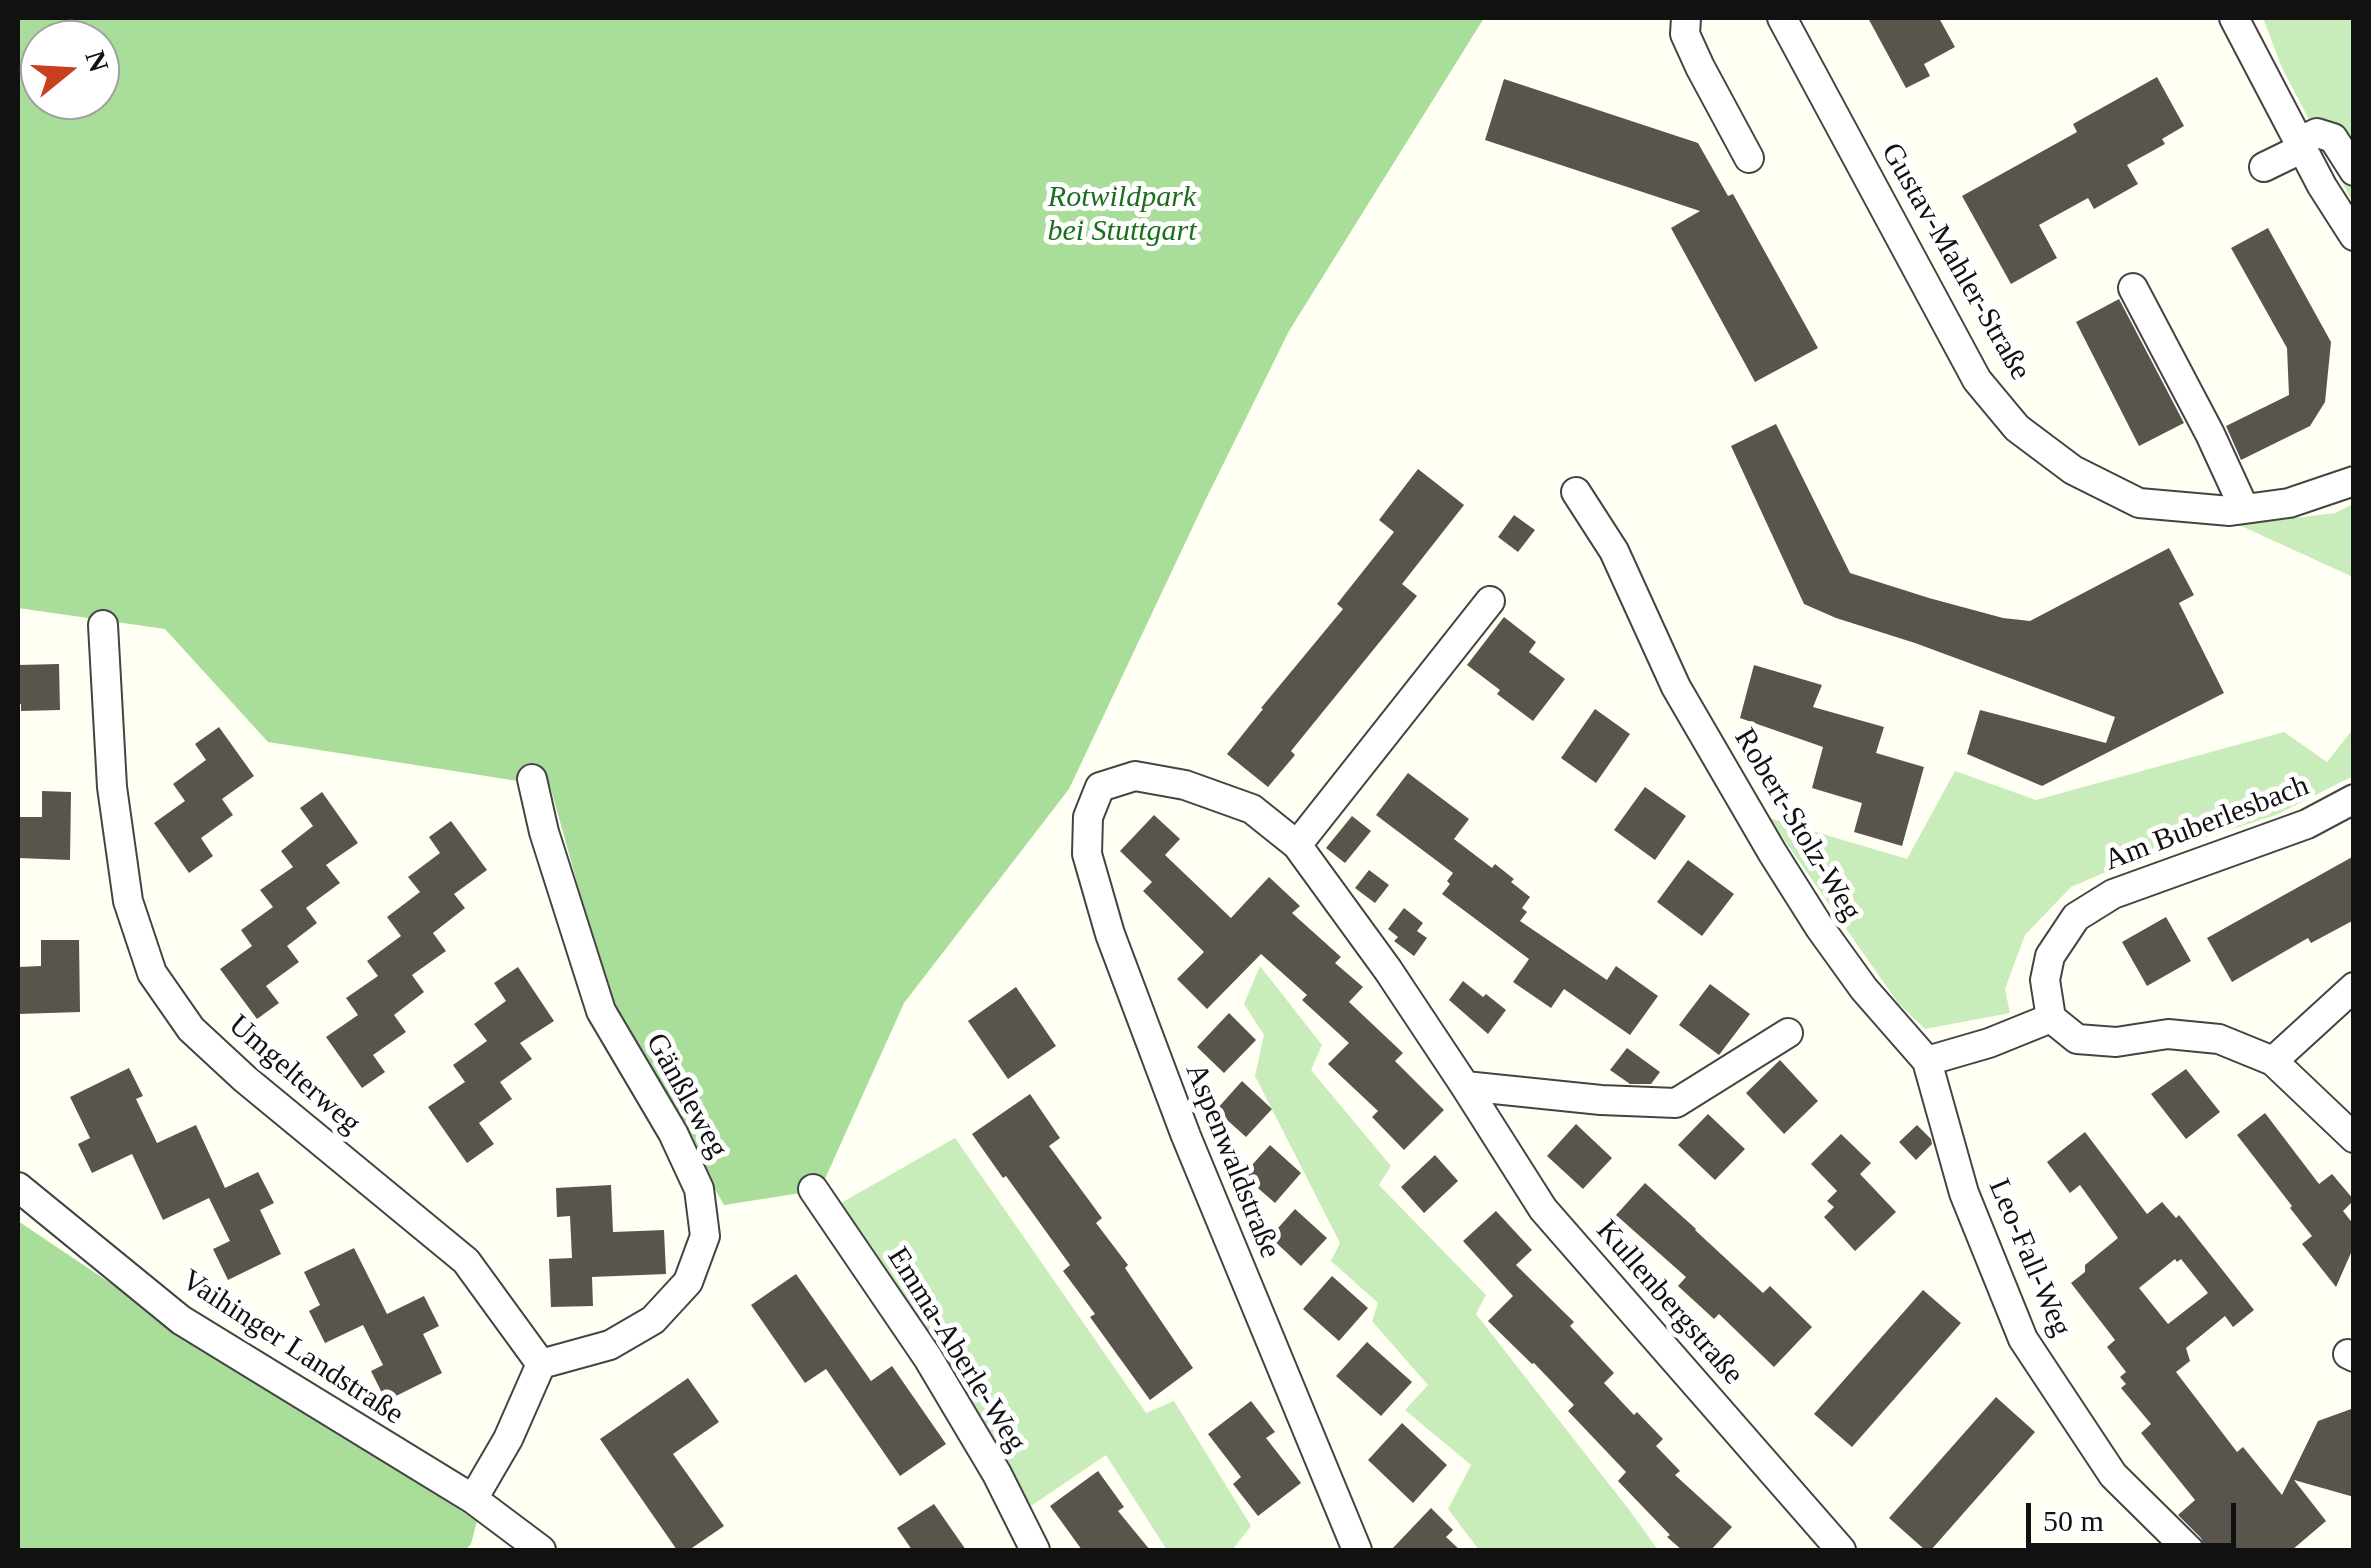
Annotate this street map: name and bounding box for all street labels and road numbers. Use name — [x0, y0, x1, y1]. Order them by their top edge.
street label: Gustav-Mahler-Straße — [1873, 137, 2037, 387]
street label: Robert-Stolz-Weg — [1726, 722, 1868, 928]
street label: Am Buberlesbach — [2100, 769, 2314, 879]
street label: Umgelterweg — [221, 1008, 367, 1142]
street label: Gänßleweg — [637, 1028, 735, 1164]
street label: Aspenwaldstraße — [1177, 1058, 1287, 1264]
street label: Leo-Fall-Weg — [1980, 1174, 2078, 1342]
street label: Kullenbergstraße — [1588, 1213, 1750, 1393]
street label: Emma-Aberle-Weg — [879, 1241, 1033, 1459]
street label: Vaihinger Landstraße — [174, 1263, 410, 1433]

